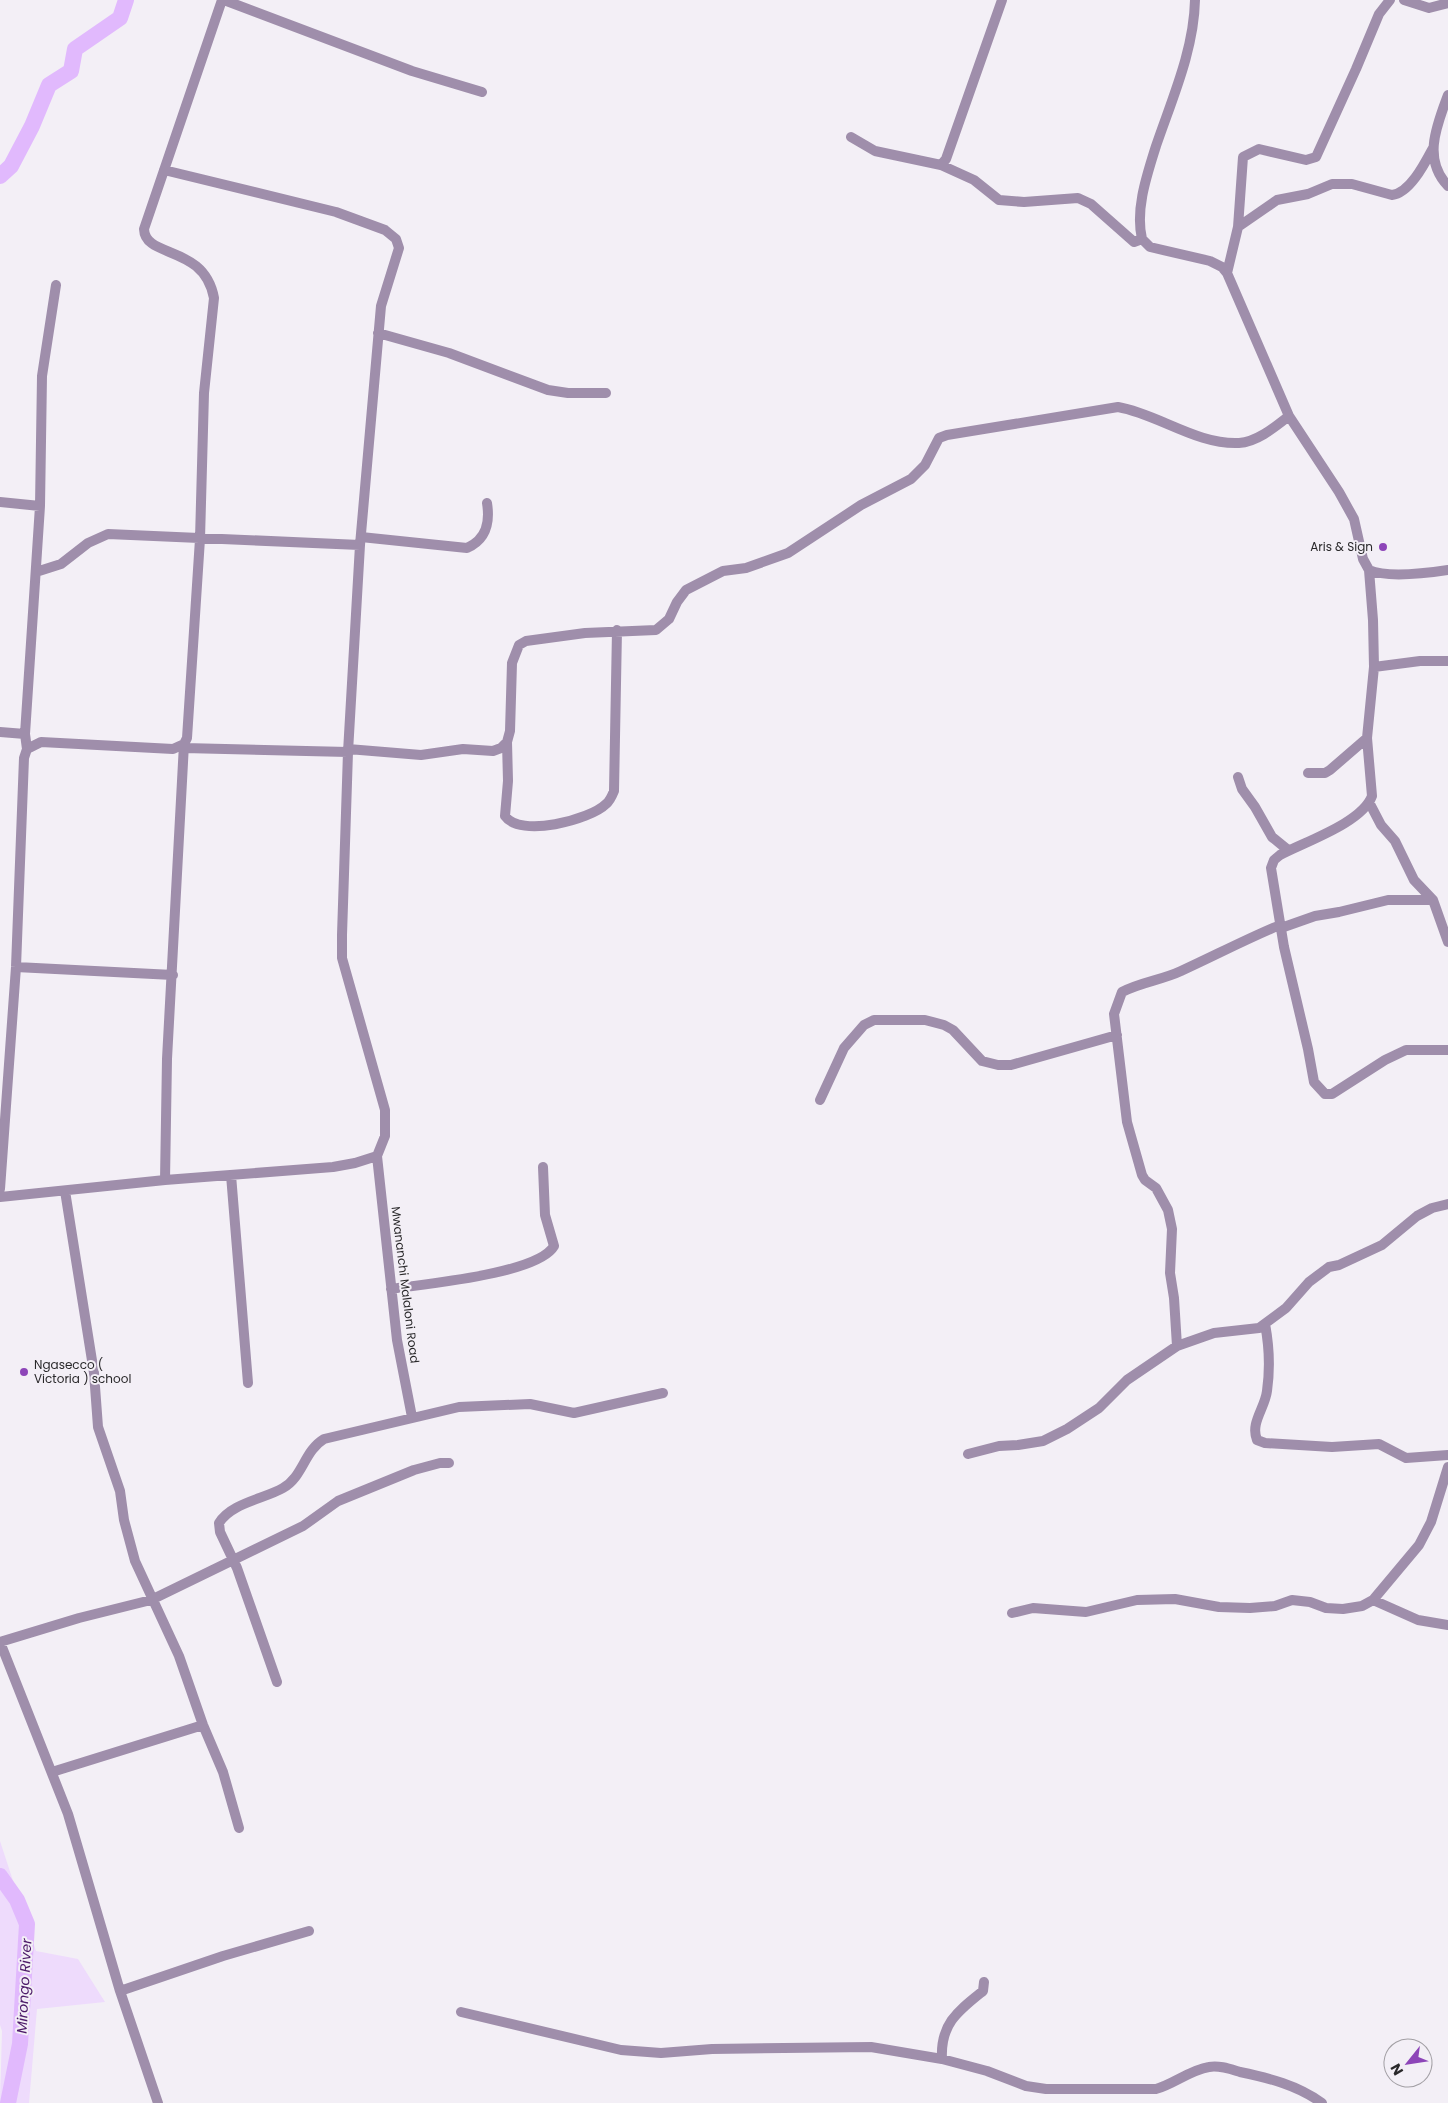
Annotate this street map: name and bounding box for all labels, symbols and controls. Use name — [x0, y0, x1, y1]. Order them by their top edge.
place label: Aris & Sign — [1310, 538, 1373, 555]
marker: Aris & Sign — [1377, 541, 1389, 553]
street label: Mwananchi Malaloni Road — [387, 1205, 424, 1364]
place label: Ngasecco ( Victoria ) school — [34, 1356, 131, 1387]
marker: Ngasecco ( Victoria ) school — [18, 1366, 30, 1378]
water label: Mirongo River — [12, 1937, 37, 2034]
north arrow — [1383, 2038, 1433, 2088]
text: N — [1385, 2060, 1408, 2079]

